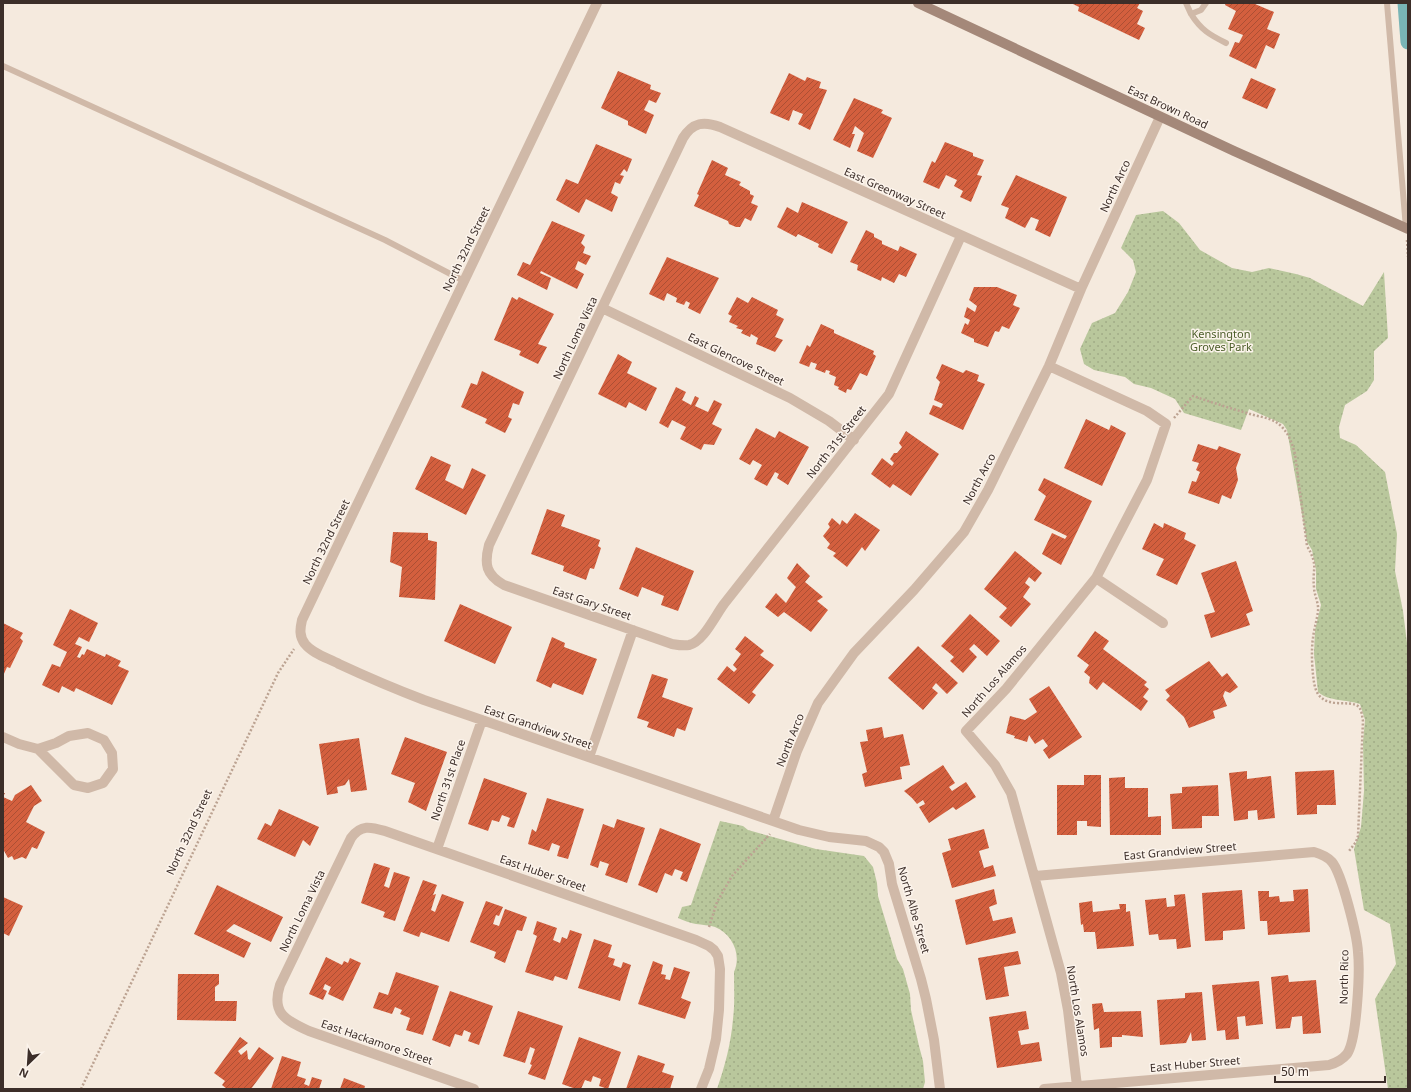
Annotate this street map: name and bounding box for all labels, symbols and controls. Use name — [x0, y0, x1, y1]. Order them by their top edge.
street label: East Brown Road — [1126, 81, 1211, 132]
street label: North Arco — [1096, 157, 1133, 215]
street label: East Greenway Street — [842, 163, 948, 222]
street label: North 32nd Street — [438, 204, 493, 294]
street label: North Loma Vista — [549, 294, 600, 382]
park label: Kensington Groves Park — [1190, 326, 1252, 354]
street label: East Glencove Street — [686, 329, 787, 388]
street label: North 31st Street — [802, 402, 869, 481]
street label: North Arco — [959, 450, 999, 507]
street label: North 32nd Street — [298, 497, 353, 587]
street label: East Gary Street — [551, 582, 634, 623]
street label: North Los Alamos — [958, 641, 1029, 720]
street label: East Grandview Street — [482, 701, 594, 752]
street label: North Arco — [772, 711, 807, 769]
street label: North 31st Place — [427, 737, 468, 822]
street label: North 32nd Street — [162, 786, 215, 877]
street label: East Grandview Street — [1123, 838, 1237, 863]
street label: East Huber Street — [498, 851, 588, 894]
street label: North Albe Street — [895, 865, 934, 955]
street label: North Loma Vista — [275, 867, 328, 954]
street label: North Rico — [1336, 949, 1351, 1005]
street label: North Los Alamos — [1064, 964, 1093, 1058]
street label: East Hackamore Street — [319, 1015, 435, 1068]
north arrow — [8, 1044, 48, 1084]
street label: East Huber Street — [1149, 1052, 1241, 1075]
scale bar — [1275, 1058, 1385, 1084]
text: 50 m — [1281, 1063, 1309, 1080]
text: N — [16, 1065, 31, 1082]

